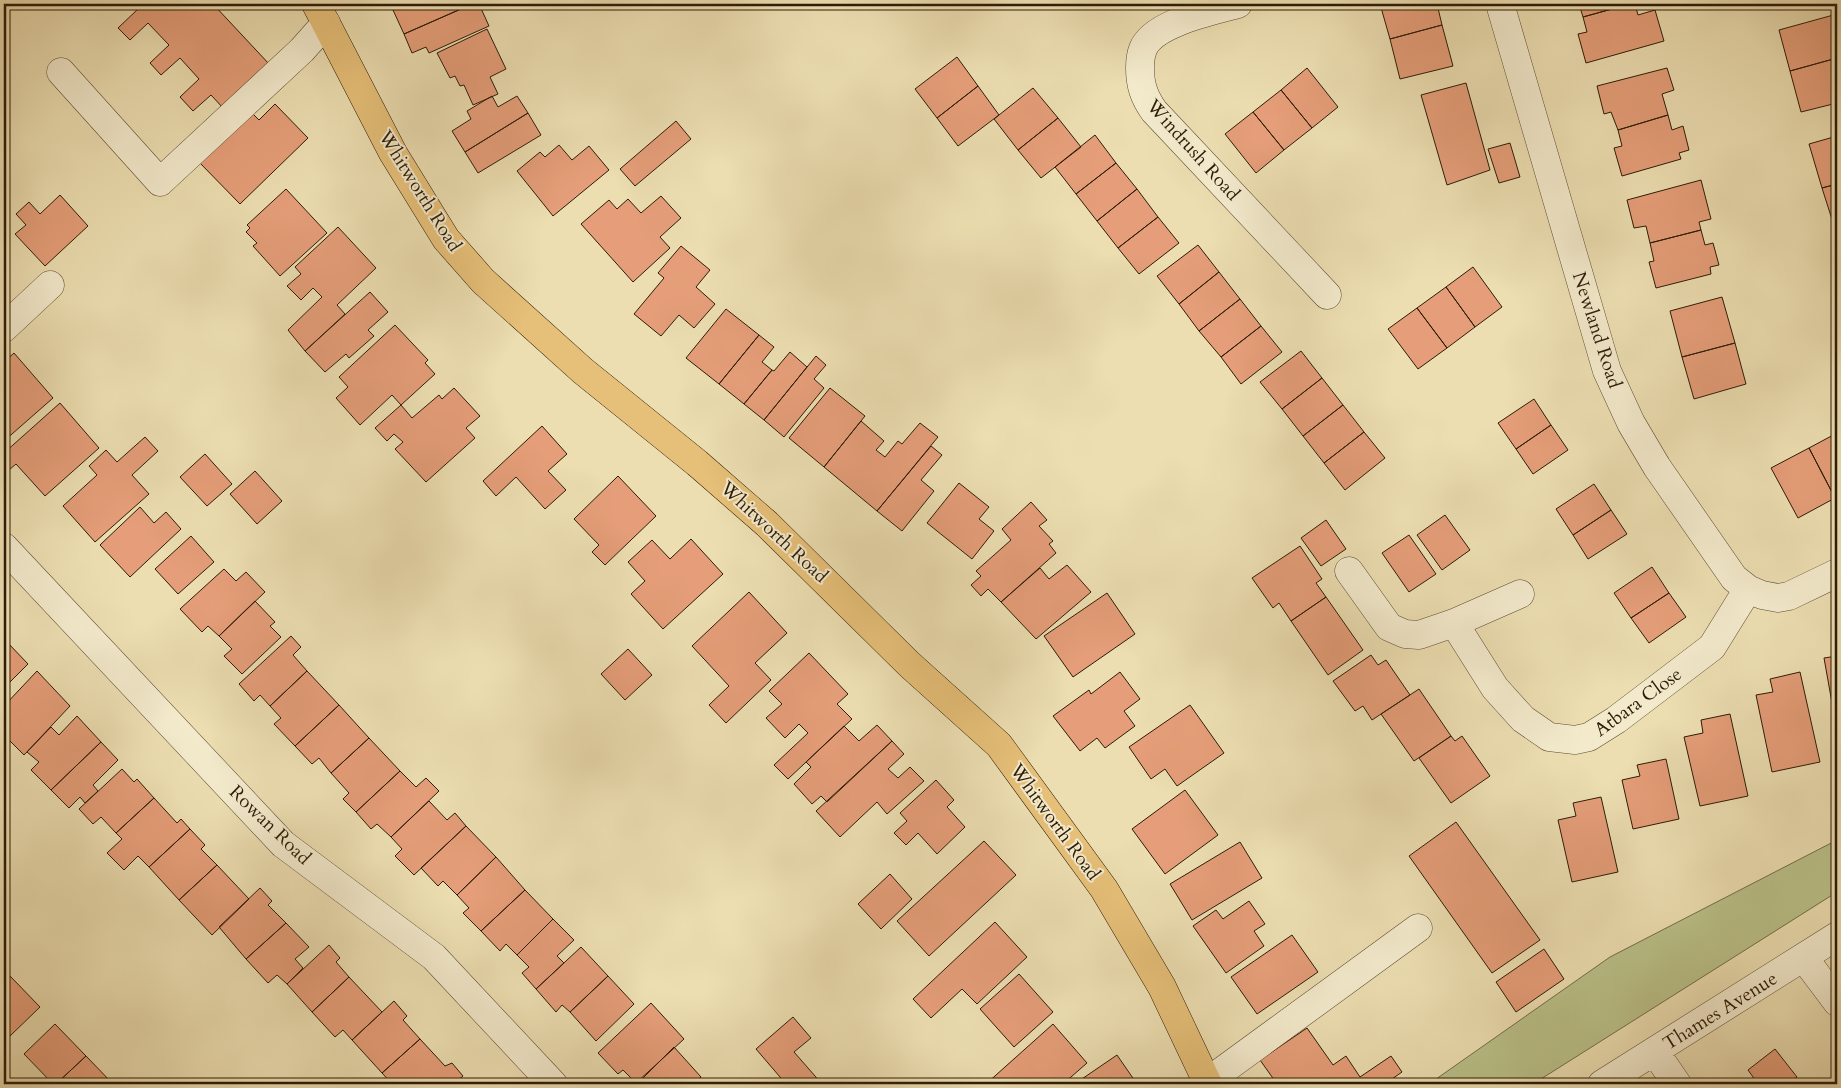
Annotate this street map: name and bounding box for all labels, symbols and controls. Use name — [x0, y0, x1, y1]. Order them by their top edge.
street label: Windrush Road — [1140, 93, 1246, 206]
street label: Whitworth Road — [372, 125, 468, 257]
street label: Newland Road — [1566, 268, 1628, 392]
street label: Whitworth Road — [714, 475, 834, 589]
street label: Atbara Close — [1589, 661, 1687, 743]
street label: Whitworth Road — [1003, 758, 1106, 886]
street label: Rowan Road — [223, 779, 317, 871]
street label: Thames Avenue — [1658, 965, 1782, 1057]

